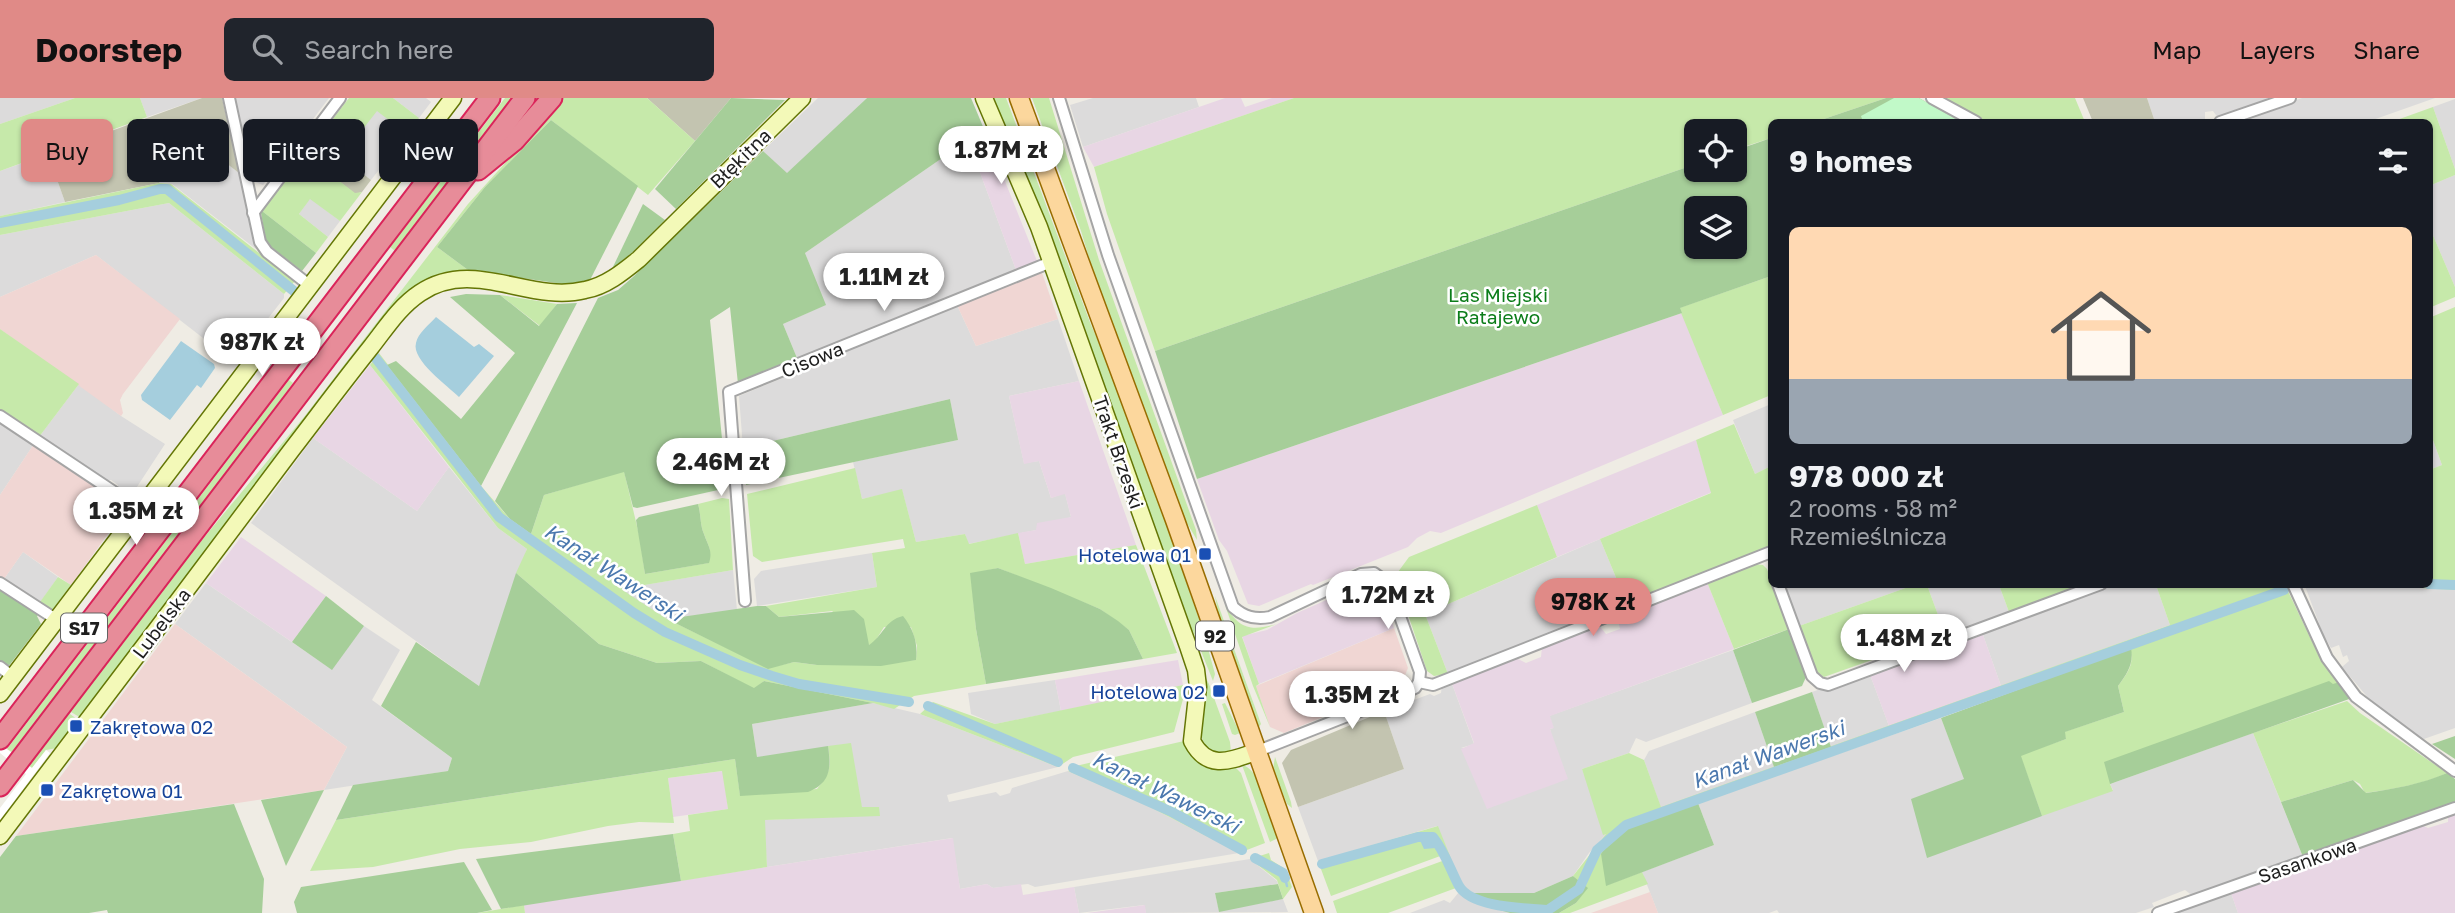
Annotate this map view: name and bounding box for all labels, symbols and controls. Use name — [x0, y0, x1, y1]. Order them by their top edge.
search box — [224, 18, 714, 81]
text: Doorstep — [35, 30, 182, 69]
icon: search — [248, 30, 286, 68]
text: Search here — [304, 34, 453, 65]
text: Map — [2152, 35, 2201, 64]
text: Layers — [2239, 35, 2315, 64]
text: Share — [2353, 35, 2420, 64]
chip: Buy — [21, 119, 113, 182]
chip: Rent — [127, 119, 229, 182]
chip: Filters — [243, 119, 365, 182]
chip: New — [379, 119, 478, 182]
map controls — [1684, 119, 1747, 259]
button: locate — [1684, 119, 1747, 182]
street label: Błękitna — [705, 123, 775, 193]
pin: 1.87M zł — [929, 126, 1073, 186]
text: 1.87M zł — [954, 135, 1048, 163]
icon: filters — [2374, 142, 2412, 180]
text: 9 homes — [1789, 143, 1912, 179]
button: layers — [1684, 196, 1747, 259]
pin: 1.11M zł — [812, 254, 956, 313]
text: 1.11M zł — [839, 262, 929, 290]
icon: home — [2038, 273, 2164, 399]
park label: Las Miejski Ratajewo — [1448, 283, 1548, 328]
pin: 987K zł — [197, 318, 327, 378]
text: 987K zł — [220, 327, 304, 355]
street label: Cisowa — [778, 336, 846, 382]
street label: Trakt Brzeski — [1089, 392, 1149, 512]
pin: 2.46M zł — [649, 438, 793, 498]
text: 2.46M zł — [673, 447, 769, 475]
text: 978 000 zł — [1789, 458, 1944, 494]
pin: 1.35M zł — [64, 488, 208, 547]
text: 2 rooms · 58 m² — [1789, 494, 1957, 522]
text: 1.35M zł — [89, 496, 183, 524]
water label: Kanał Wawerski — [540, 518, 690, 628]
text: Rzemieślnicza — [1789, 522, 1947, 550]
place label: Hotelowa 01 — [1078, 543, 1191, 566]
marker: Hotelowa 01 — [1197, 546, 1213, 562]
pin: 1.72M zł — [1316, 572, 1460, 631]
pin: 978K zł — [1528, 578, 1658, 638]
text: 1.72M zł — [1342, 580, 1434, 608]
street label: Lubelska — [127, 583, 195, 663]
text: 978K zł — [1551, 587, 1635, 615]
road number: S17 — [61, 614, 107, 642]
pin: 1.48M zł — [1832, 614, 1976, 674]
road number: 92 — [1196, 622, 1234, 650]
text: 1.48M zł — [1857, 623, 1951, 651]
pin: 1.35M zł — [1280, 672, 1424, 731]
place label: Hotelowa 02 — [1090, 680, 1205, 703]
text: 1.35M zł — [1305, 680, 1399, 708]
marker: Hotelowa 02 — [1211, 683, 1227, 699]
water label: Kanał Wawerski — [1688, 714, 1850, 794]
place label: Zakrętowa 02 — [90, 715, 213, 738]
marker: Zakrętowa 02 — [68, 718, 84, 734]
water label: Kanał Wawerski — [1088, 745, 1246, 840]
place label: Zakrętowa 01 — [61, 779, 182, 802]
marker: Zakrętowa 01 — [39, 782, 55, 798]
street label: Sasankowa — [2255, 832, 2359, 888]

